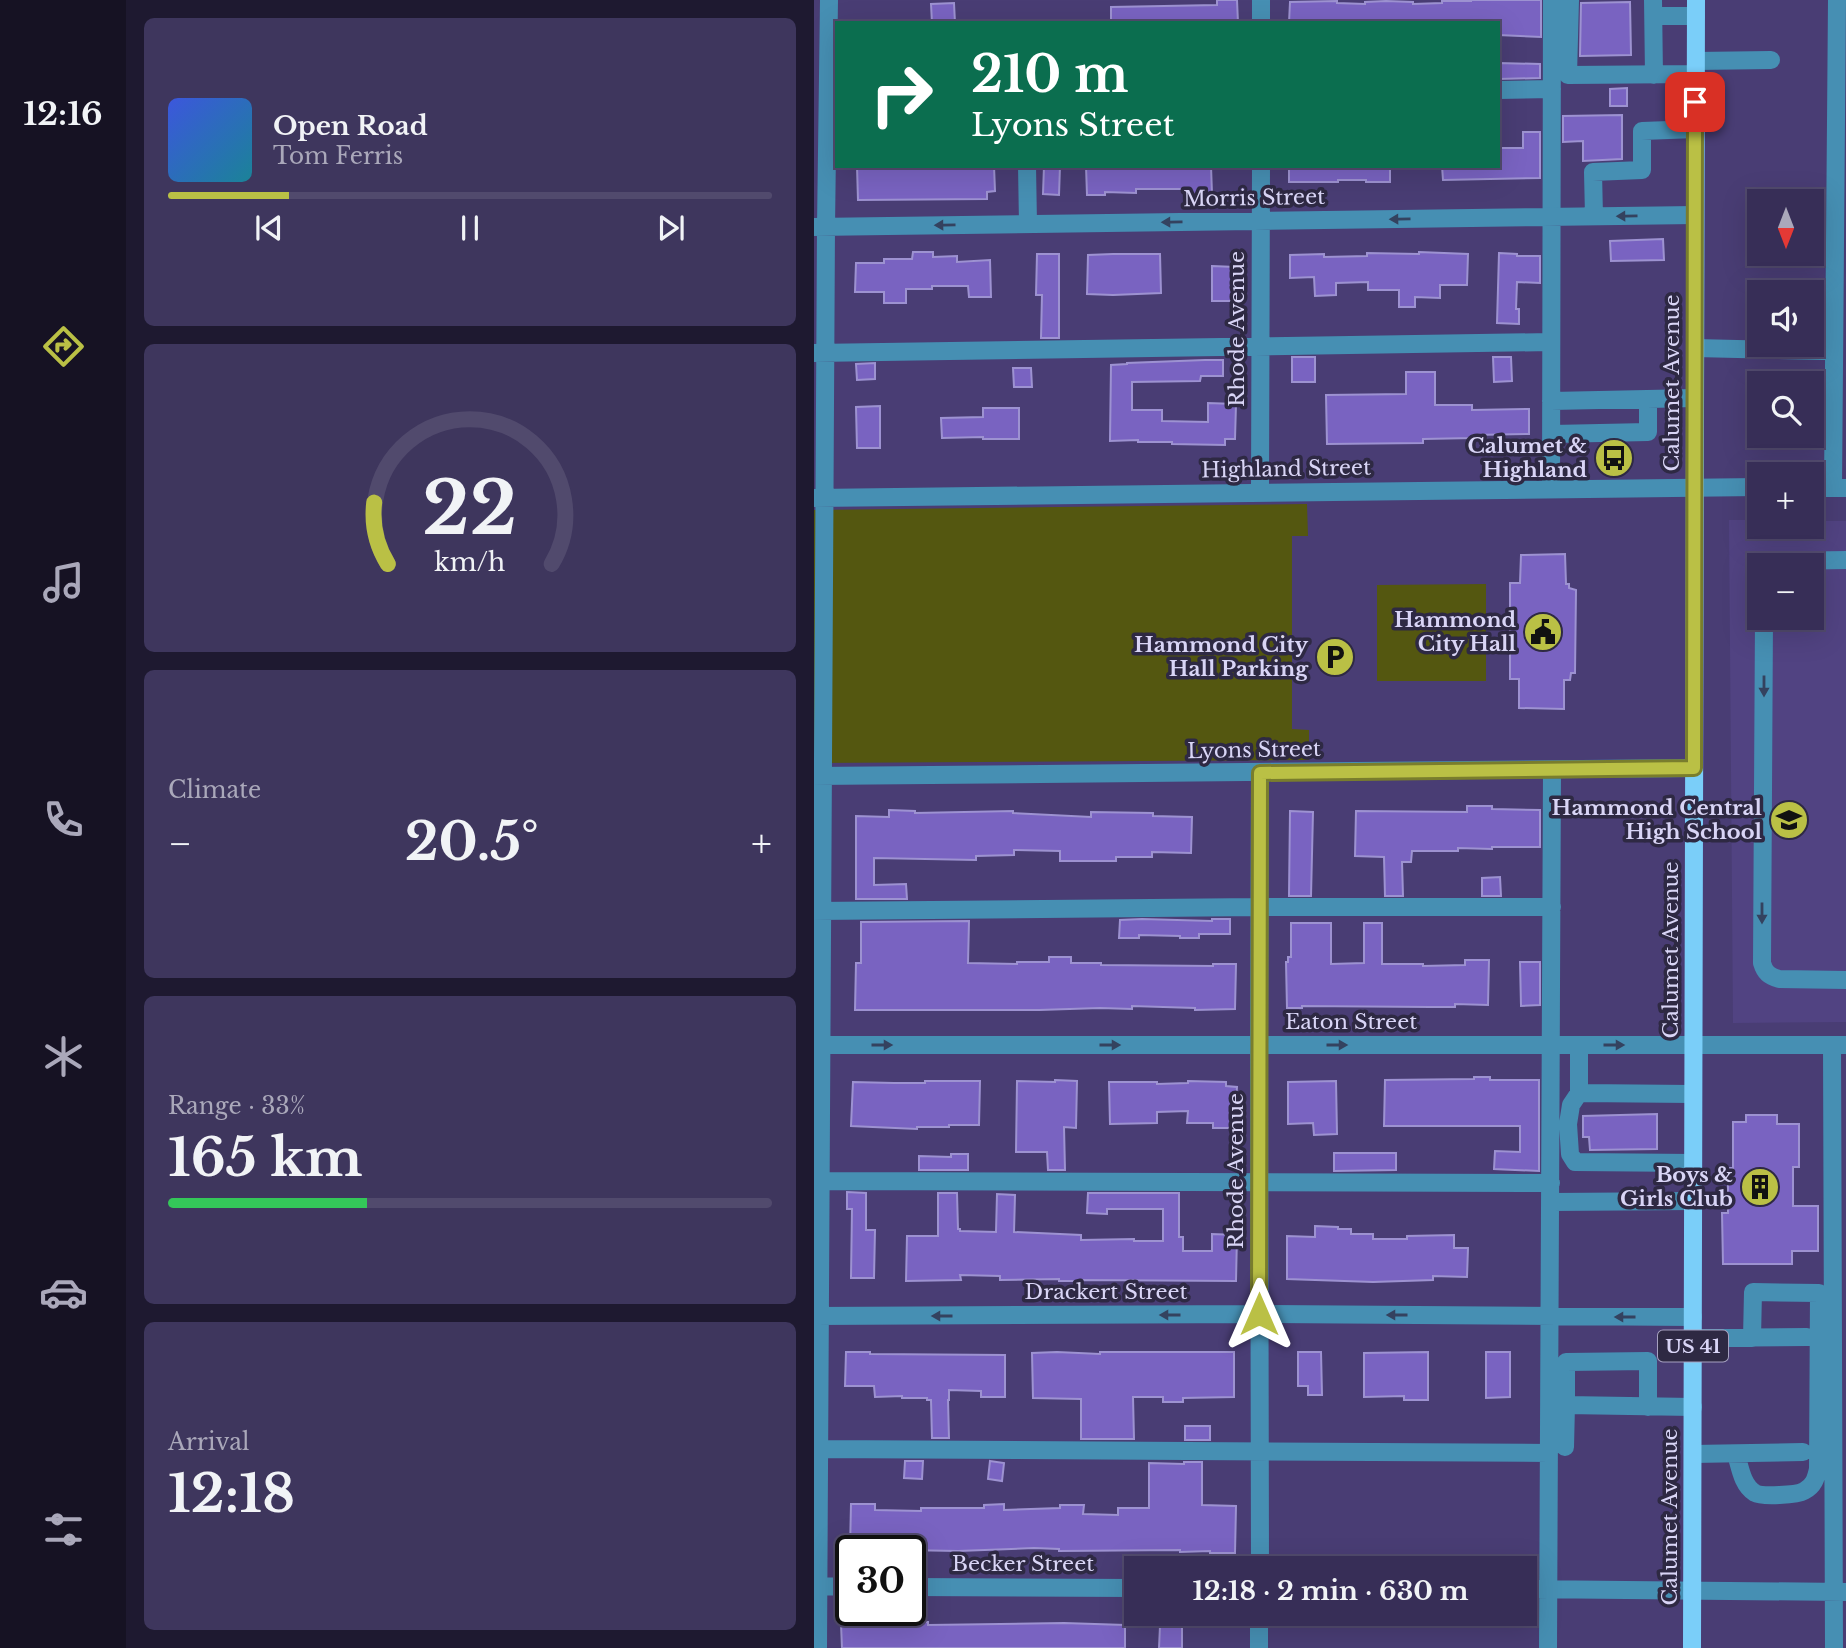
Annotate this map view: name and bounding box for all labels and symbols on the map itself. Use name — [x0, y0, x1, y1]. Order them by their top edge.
pin — [1665, 72, 1725, 132]
street label: Morris Street — [1183, 184, 1325, 212]
north arrow — [1747, 189, 1824, 266]
one-way arrow — [1616, 210, 1638, 222]
one-way arrow — [1388, 213, 1410, 225]
one-way arrow — [1161, 216, 1183, 228]
one-way arrow — [933, 219, 955, 231]
street label: Rhode Avenue — [1224, 251, 1250, 407]
street label: Calumet Avenue — [1659, 294, 1685, 472]
place label: Calumet & Highland — [1467, 433, 1587, 483]
bus stop icon: Calumet & Highland — [1593, 437, 1635, 479]
street label: Highland Street — [1201, 455, 1371, 483]
place label: Hammond City Hall — [1394, 607, 1517, 657]
public building icon: Hammond City Hall — [1522, 611, 1564, 653]
place label: Hammond City Hall Parking — [1134, 632, 1309, 682]
parking icon: Hammond City Hall Parking — [1314, 636, 1356, 678]
one-way arrow — [1758, 675, 1770, 697]
street label: Lyons Street — [1187, 736, 1321, 764]
place label: Hammond Central High School — [1552, 795, 1763, 845]
school or university icon: Hammond Central High School — [1768, 799, 1810, 841]
street label: Calumet Avenue — [1658, 861, 1684, 1039]
one-way arrow — [1756, 903, 1768, 925]
street label: Eaton Street — [1285, 1009, 1417, 1035]
one-way arrow — [871, 1039, 893, 1051]
one-way arrow — [1099, 1039, 1121, 1051]
one-way arrow — [1326, 1039, 1348, 1051]
one-way arrow — [1603, 1039, 1625, 1051]
street label: Rhode Avenue — [1223, 1093, 1249, 1249]
place label: Boys & Girls Club — [1620, 1162, 1733, 1212]
building icon: Boys & Girls Club — [1739, 1166, 1781, 1208]
position arrow — [1222, 1277, 1296, 1351]
street label: Drackert Street — [1025, 1279, 1187, 1305]
one-way arrow — [1158, 1309, 1180, 1321]
one-way arrow — [1386, 1309, 1408, 1321]
one-way arrow — [931, 1310, 953, 1322]
one-way arrow — [1613, 1311, 1635, 1323]
road number: US 41 — [1658, 1330, 1728, 1362]
street label: Calumet Avenue — [1657, 1428, 1683, 1606]
speed limit sign: 30 — [835, 1535, 926, 1626]
street label: Becker Street — [952, 1551, 1094, 1577]

